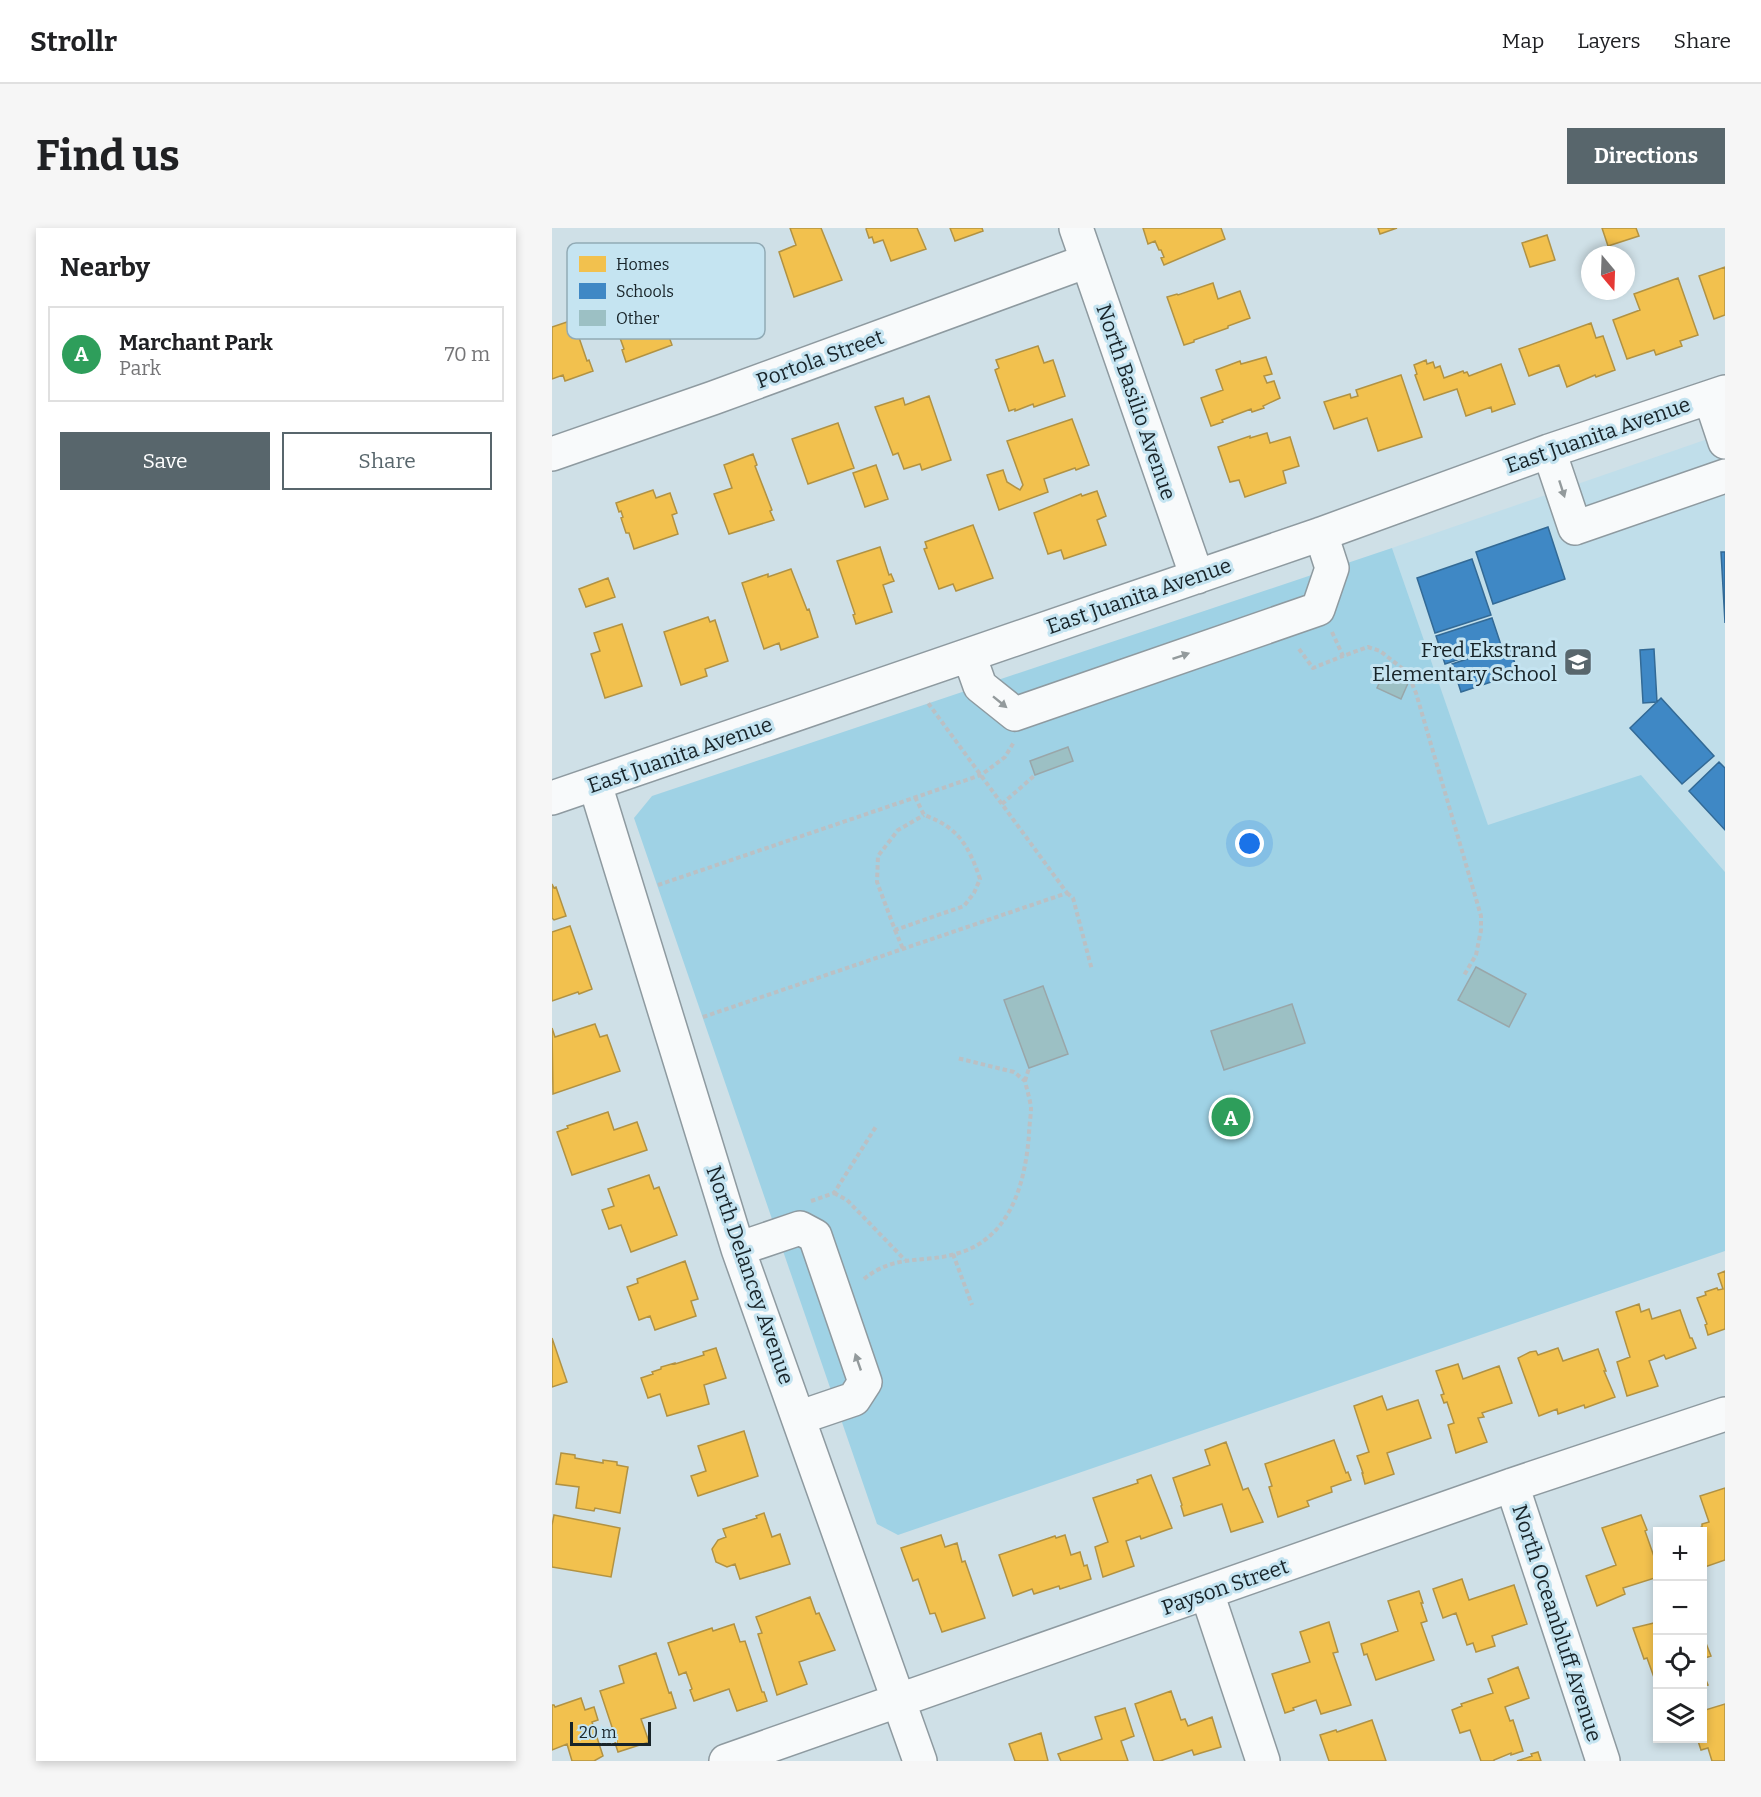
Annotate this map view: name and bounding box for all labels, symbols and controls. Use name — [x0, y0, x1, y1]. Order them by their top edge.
text: Strollr — [30, 25, 117, 58]
text: Map — [1502, 28, 1544, 54]
text: Layers — [1577, 28, 1641, 54]
text: Share — [1674, 28, 1731, 54]
button: Directions — [1567, 128, 1725, 184]
text: Find us — [36, 131, 180, 181]
legend — [567, 243, 765, 339]
north arrow — [1581, 246, 1635, 300]
text: Nearby — [60, 252, 150, 283]
text: Homes — [616, 255, 669, 274]
text: Schools — [616, 282, 674, 301]
street label: North Basilio Avenue — [1090, 301, 1182, 503]
text: Other — [616, 309, 659, 328]
street label: Portola Street — [753, 324, 888, 394]
text: Marchant Park — [119, 329, 273, 356]
text: A — [74, 342, 89, 366]
text: 70 m — [444, 342, 490, 366]
text: Park — [119, 356, 161, 380]
street label: East Juanita Avenue — [1502, 391, 1694, 479]
button: Save — [60, 432, 270, 490]
button: Share — [282, 432, 492, 490]
one-way arrow — [1558, 481, 1568, 499]
street label: East Juanita Avenue — [1043, 552, 1235, 640]
place label: Fred Ekstrand Elementary School — [1372, 637, 1557, 687]
school or university icon: Fred Ekstrand Elementary School — [1562, 646, 1594, 678]
one-way arrow — [1172, 651, 1190, 661]
one-way arrow — [992, 695, 1008, 708]
street label: East Juanita Avenue — [584, 711, 776, 799]
your location — [1235, 829, 1264, 858]
pin: A — [1212, 1094, 1250, 1140]
street label: North Delancey Avenue — [700, 1162, 800, 1388]
one-way arrow — [853, 1353, 863, 1371]
street label: North Oceanbluff Avenue — [1506, 1501, 1608, 1745]
map controls — [1653, 1527, 1707, 1743]
button: + — [1653, 1527, 1707, 1581]
street label: Payson Street — [1158, 1553, 1292, 1621]
button: − — [1653, 1581, 1707, 1635]
button: locate — [1653, 1635, 1707, 1689]
button: layers — [1653, 1689, 1707, 1743]
scale bar — [570, 1719, 651, 1746]
text: 20 m — [579, 1723, 616, 1742]

